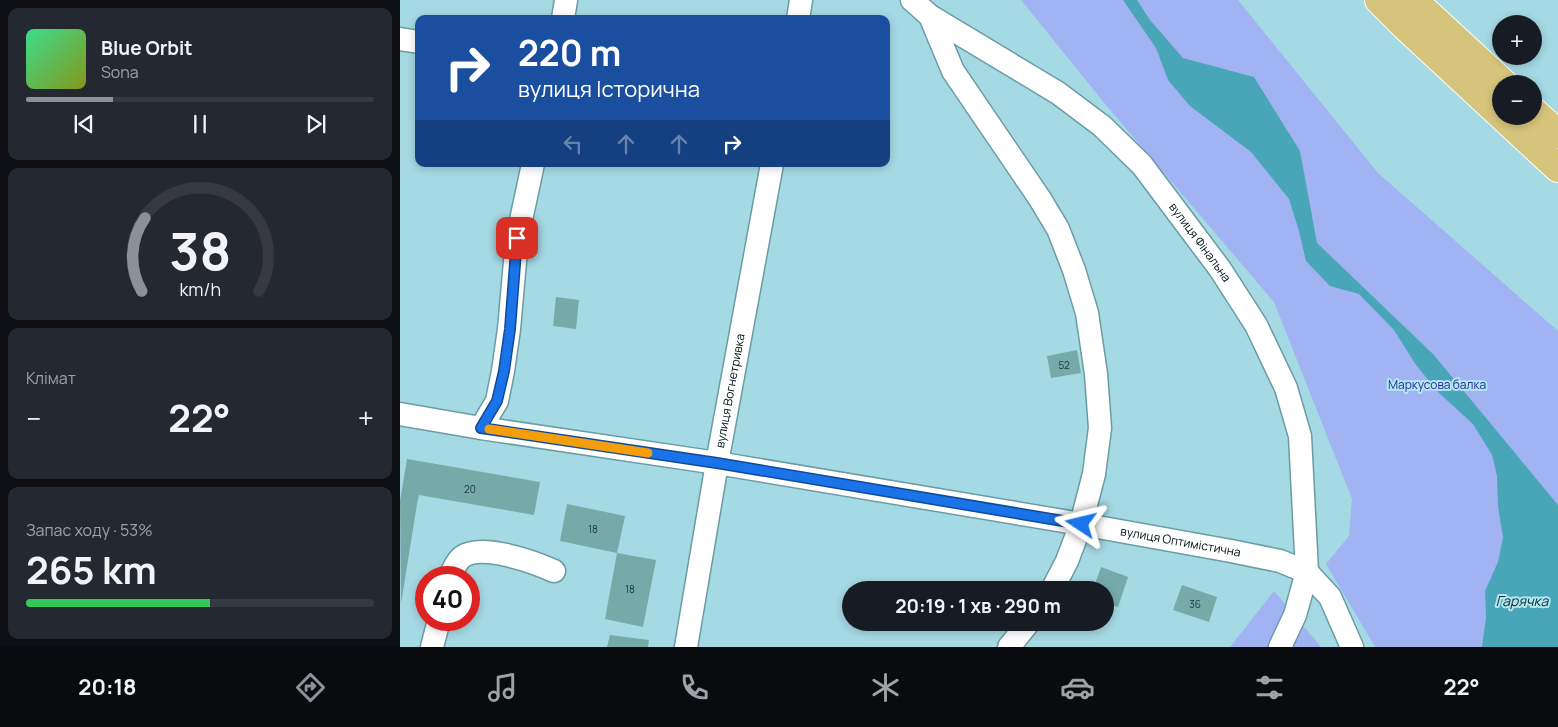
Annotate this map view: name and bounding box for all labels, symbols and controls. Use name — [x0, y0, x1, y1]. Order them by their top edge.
map controls — [1492, 15, 1542, 125]
button: + — [1492, 15, 1542, 65]
text: 220 m — [518, 29, 621, 77]
text: Blue Orbit — [101, 35, 193, 61]
icon: right — [435, 35, 500, 100]
text: Sona — [101, 61, 139, 83]
text: вулиця Історична — [518, 74, 700, 104]
button: − — [1492, 75, 1542, 125]
icon: previous — [70, 110, 98, 138]
icon: pause — [186, 110, 214, 138]
icon: next — [302, 110, 330, 138]
icon: left — [559, 130, 587, 158]
icon: ahead — [612, 130, 640, 158]
icon: ahead — [665, 130, 693, 158]
icon: right — [718, 130, 746, 158]
street label: вулиця Фінальна — [1165, 199, 1235, 285]
text: 38 — [169, 215, 231, 286]
pin — [496, 217, 538, 259]
icon: arrive — [503, 224, 531, 252]
text: km/h — [179, 277, 221, 301]
street label: вулиця Вогнетривка — [711, 332, 749, 449]
house number: 52 — [1058, 358, 1070, 372]
text: Клімат — [26, 367, 76, 389]
park label: Маркусова балка — [1388, 376, 1486, 393]
text: 22° — [168, 391, 231, 443]
text: − — [26, 399, 41, 437]
text: + — [358, 399, 374, 437]
house number: 20 — [464, 482, 476, 496]
position arrow — [1054, 497, 1106, 549]
text: Запас ходу · 53% — [26, 519, 153, 541]
house number: 18 — [588, 522, 598, 536]
street label: вулиця Оптимістична — [1119, 522, 1242, 561]
text: 265 km — [26, 543, 157, 595]
speed limit sign: 40 — [415, 566, 480, 631]
house number: 18 — [625, 582, 635, 596]
water label: Гарячка — [1496, 591, 1550, 610]
text: 20:19 · 1 хв · 290 m — [895, 593, 1061, 619]
house number: 36 — [1189, 597, 1201, 611]
icon: directions — [293, 670, 328, 705]
icon: music — [485, 670, 520, 705]
icon: phone — [677, 670, 712, 705]
icon: climate — [868, 670, 903, 705]
icon: car — [1060, 670, 1095, 705]
icon: filters — [1252, 670, 1287, 705]
text: 20:18 — [78, 672, 137, 702]
text: 22° — [1444, 672, 1480, 702]

